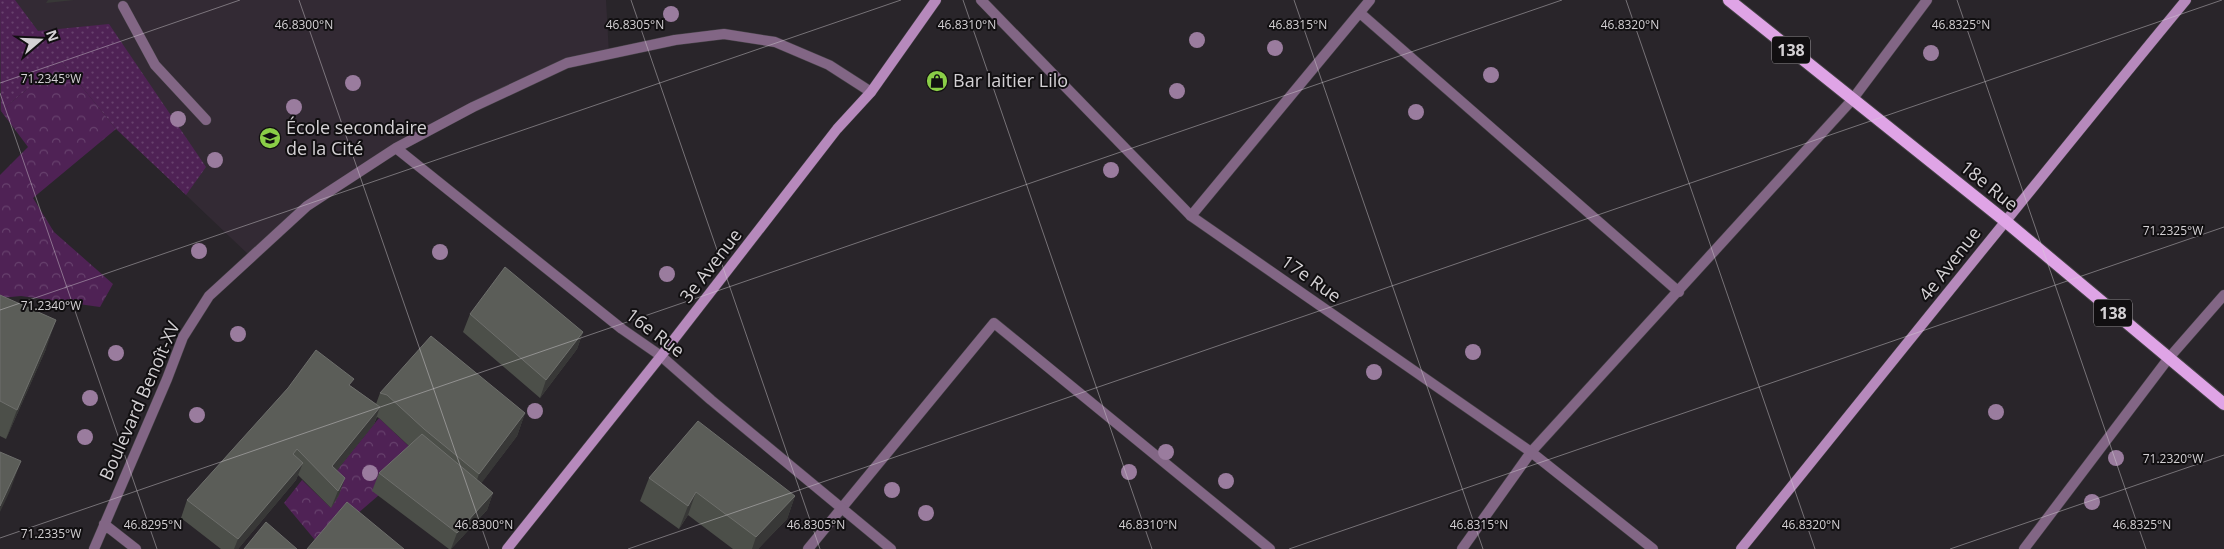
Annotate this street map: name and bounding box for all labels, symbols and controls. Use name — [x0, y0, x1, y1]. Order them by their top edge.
north arrow — [15, 15, 65, 65]
text: 46.8300°N — [275, 16, 333, 33]
text: 46.8305°N — [606, 16, 664, 33]
text: 46.8310°N — [938, 16, 996, 33]
text: 46.8315°N — [1269, 16, 1327, 33]
text: 46.8320°N — [1601, 16, 1659, 33]
text: 46.8325°N — [1932, 16, 1990, 33]
text: N — [42, 27, 64, 44]
road number: 138 — [1772, 36, 1810, 64]
place label: Bar laitier Lilo — [953, 68, 1068, 92]
shop icon: Bar laitier Lilo — [925, 69, 949, 93]
text: 71.2345°W — [21, 70, 81, 87]
place label: École secondaire de la Cité — [286, 115, 427, 160]
school or university icon: École secondaire de la Cité — [258, 126, 282, 150]
street label: 18e Rue — [1956, 155, 2023, 216]
street label: 4e Avenue — [1913, 221, 1986, 305]
text: 71.2325°W — [2143, 222, 2203, 239]
street label: 3e Avenue — [674, 223, 747, 307]
street label: 17e Rue — [1277, 249, 1346, 307]
text: 71.2340°W — [21, 297, 81, 314]
road number: 138 — [2094, 300, 2132, 326]
street label: 16e Rue — [621, 302, 690, 362]
street label: Boulevard Benoît-XV — [93, 317, 185, 484]
text: 71.2320°W — [2143, 450, 2203, 467]
text: 46.8295°N — [124, 516, 182, 533]
text: 46.8300°N — [455, 516, 513, 533]
text: 46.8305°N — [787, 516, 845, 533]
text: 46.8310°N — [1119, 516, 1177, 533]
text: 46.8315°N — [1450, 516, 1508, 533]
text: 46.8320°N — [1782, 516, 1840, 533]
text: 46.8325°N — [2113, 516, 2171, 533]
text: 71.2335°W — [21, 525, 81, 542]

